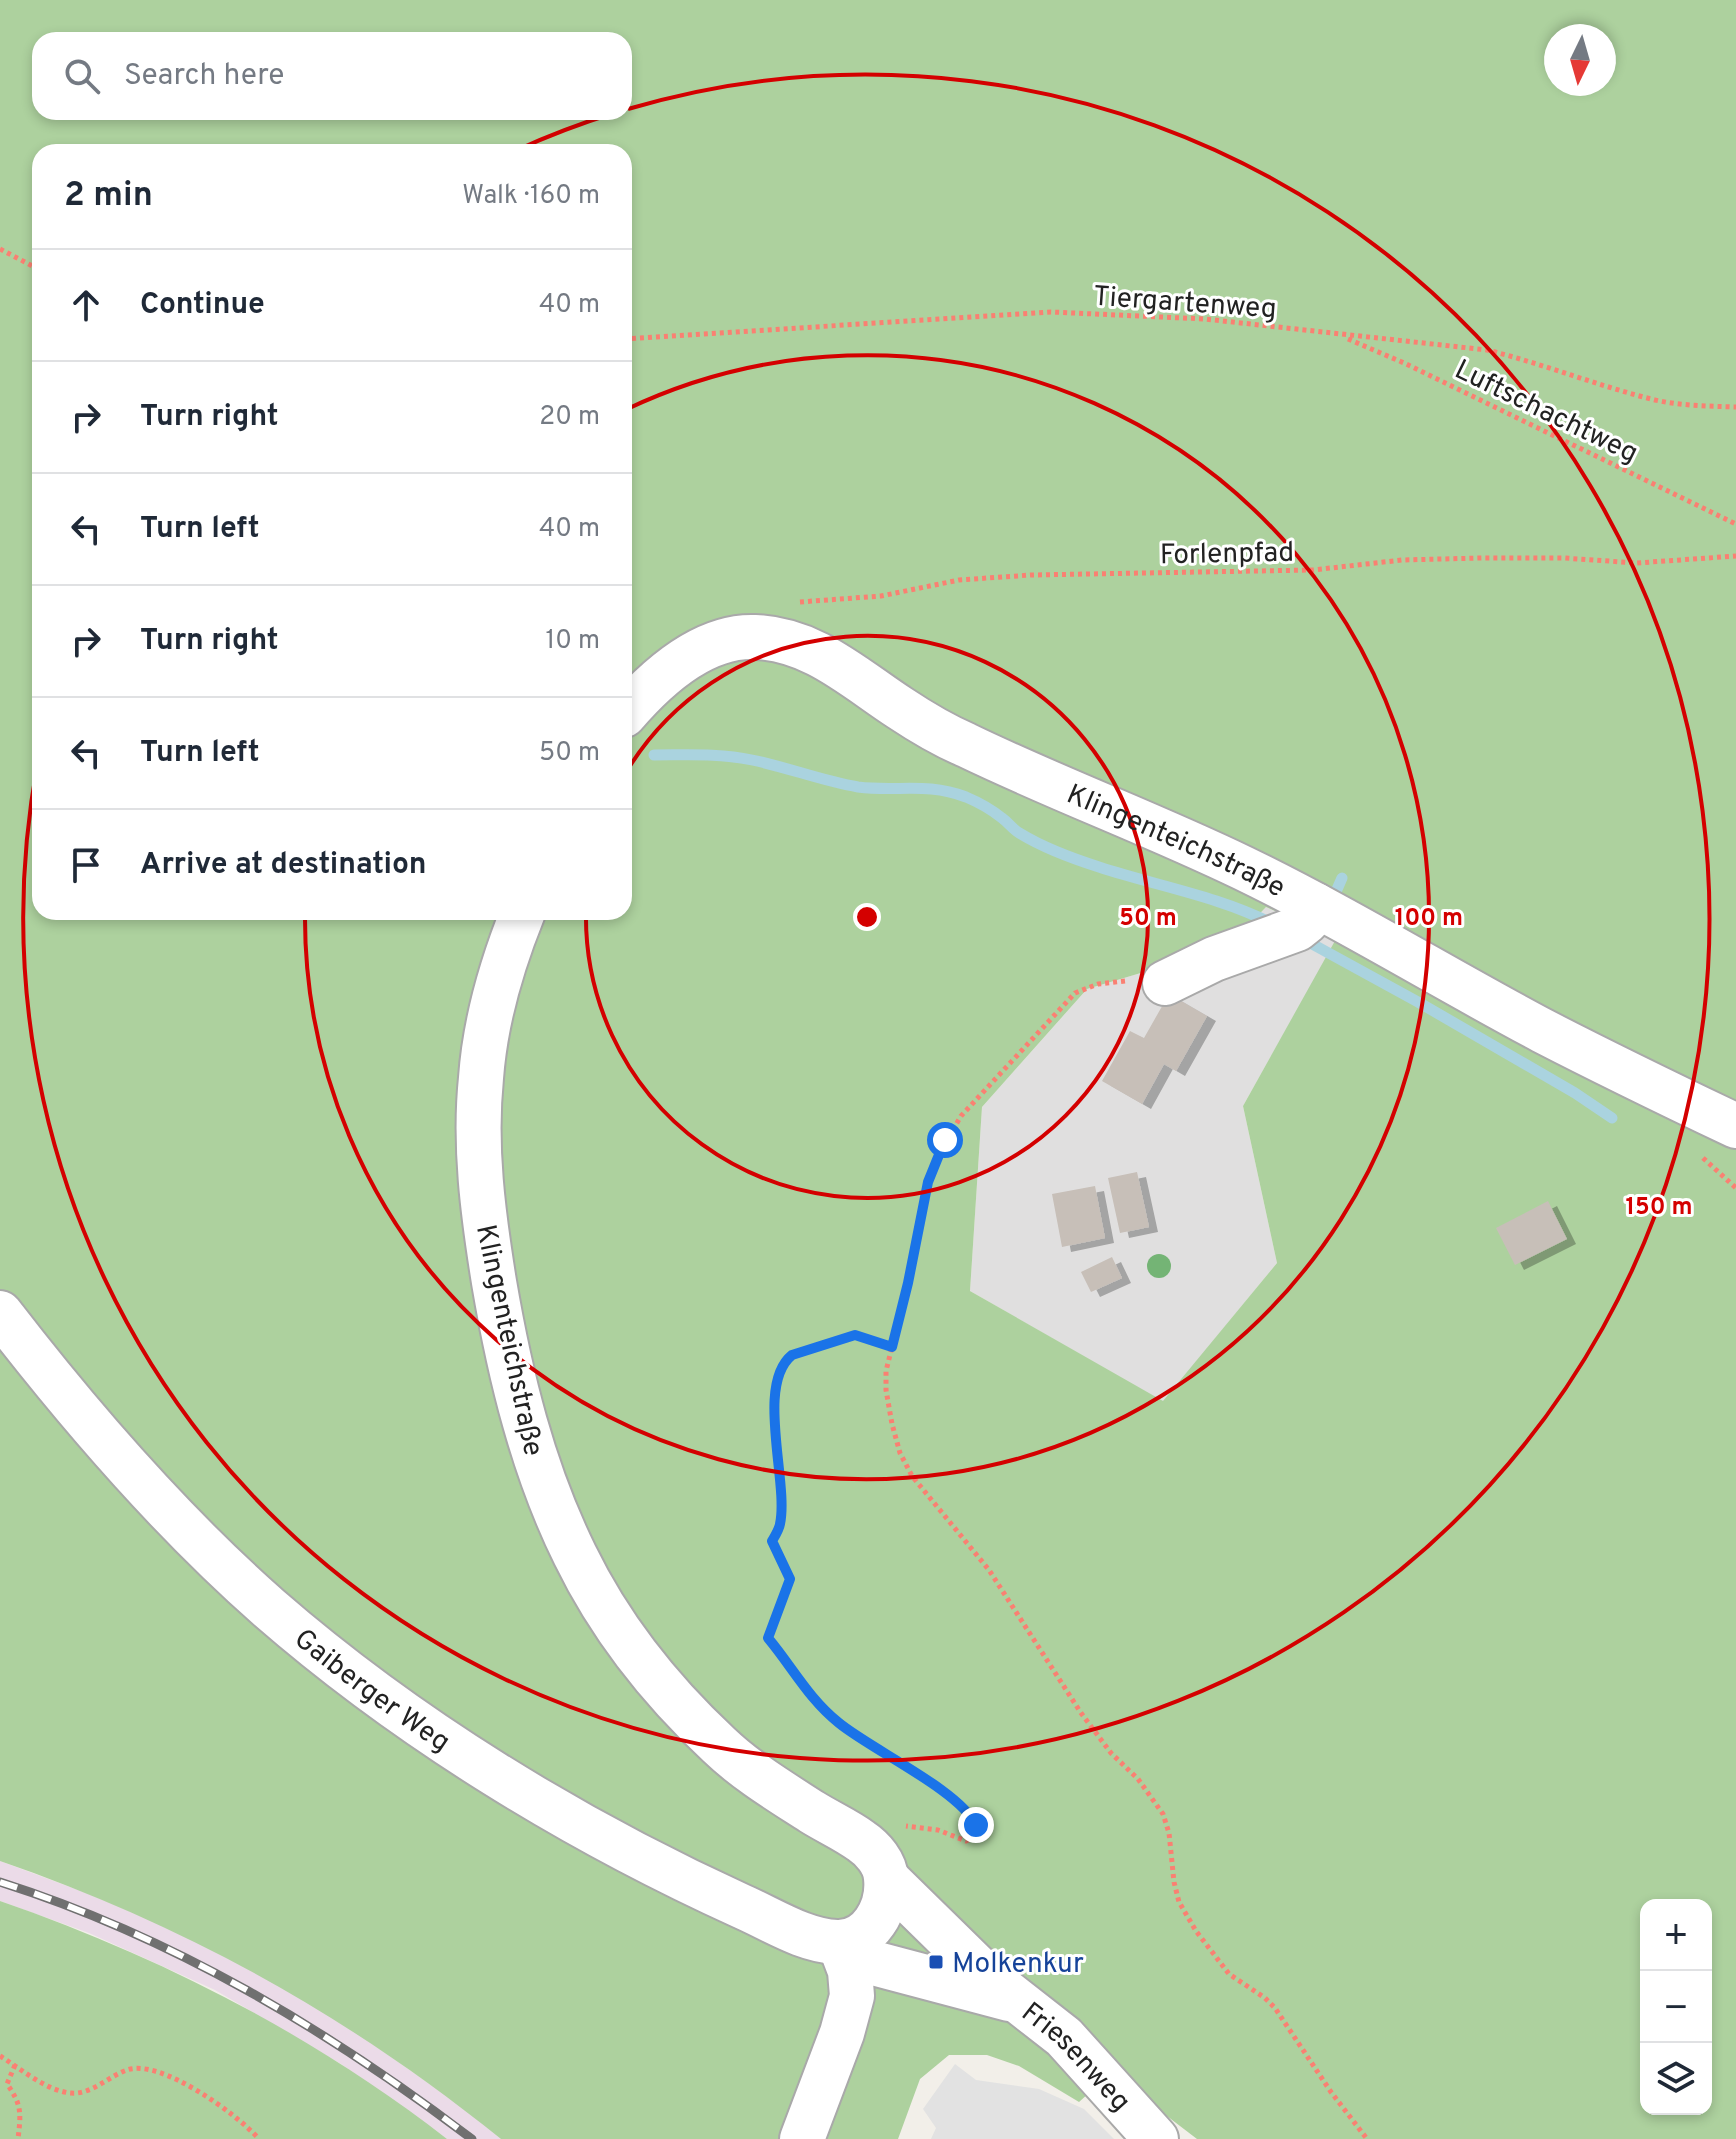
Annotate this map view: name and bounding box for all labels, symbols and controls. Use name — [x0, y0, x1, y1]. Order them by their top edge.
north arrow — [1544, 24, 1616, 96]
search box — [32, 32, 632, 120]
icon: search — [60, 54, 104, 98]
text: Search here — [124, 58, 284, 95]
text: 2 min — [64, 175, 153, 218]
text: Walk · 160 m — [462, 180, 600, 213]
street label: Tiergartenweg — [1092, 280, 1278, 328]
icon: ahead — [64, 283, 108, 327]
text: Continue — [140, 287, 265, 324]
text: 40 m — [539, 289, 600, 322]
street label: Luftschachtweg — [1448, 353, 1643, 473]
icon: right — [64, 395, 108, 439]
text: Turn right — [140, 399, 278, 436]
text: 20 m — [539, 401, 600, 434]
icon: left — [64, 507, 108, 551]
text: Turn left — [140, 511, 260, 548]
text: 40 m — [539, 513, 600, 546]
street label: Forlenpfad — [1160, 536, 1294, 574]
icon: right — [64, 619, 108, 663]
text: Turn right — [140, 623, 278, 660]
text: 10 m — [545, 625, 600, 658]
icon: left — [64, 731, 108, 775]
text: Turn left — [140, 735, 260, 772]
text: 50 m — [539, 737, 600, 770]
street label: Klingenteichstraße — [1061, 778, 1291, 907]
icon: arrive — [64, 843, 108, 887]
text: Arrive at destination — [140, 847, 426, 884]
centre of rings — [853, 903, 881, 931]
text: 50 m — [1119, 904, 1177, 934]
text: 100 m — [1395, 904, 1463, 934]
route start — [927, 1122, 963, 1158]
text: 150 m — [1625, 1193, 1693, 1223]
street label: Klingenteichstraße — [466, 1222, 550, 1460]
street label: Gaiberger Weg — [286, 1622, 456, 1761]
route end — [958, 1807, 994, 1843]
map controls — [1640, 1899, 1712, 2115]
button: + — [1640, 1899, 1712, 1971]
place label: Molkenkur — [952, 1947, 1084, 1983]
marker: Molkenkur — [927, 1953, 945, 1971]
button: − — [1640, 1971, 1712, 2043]
street label: Friesenweg — [1013, 1996, 1137, 2120]
button: layers — [1640, 2043, 1712, 2115]

